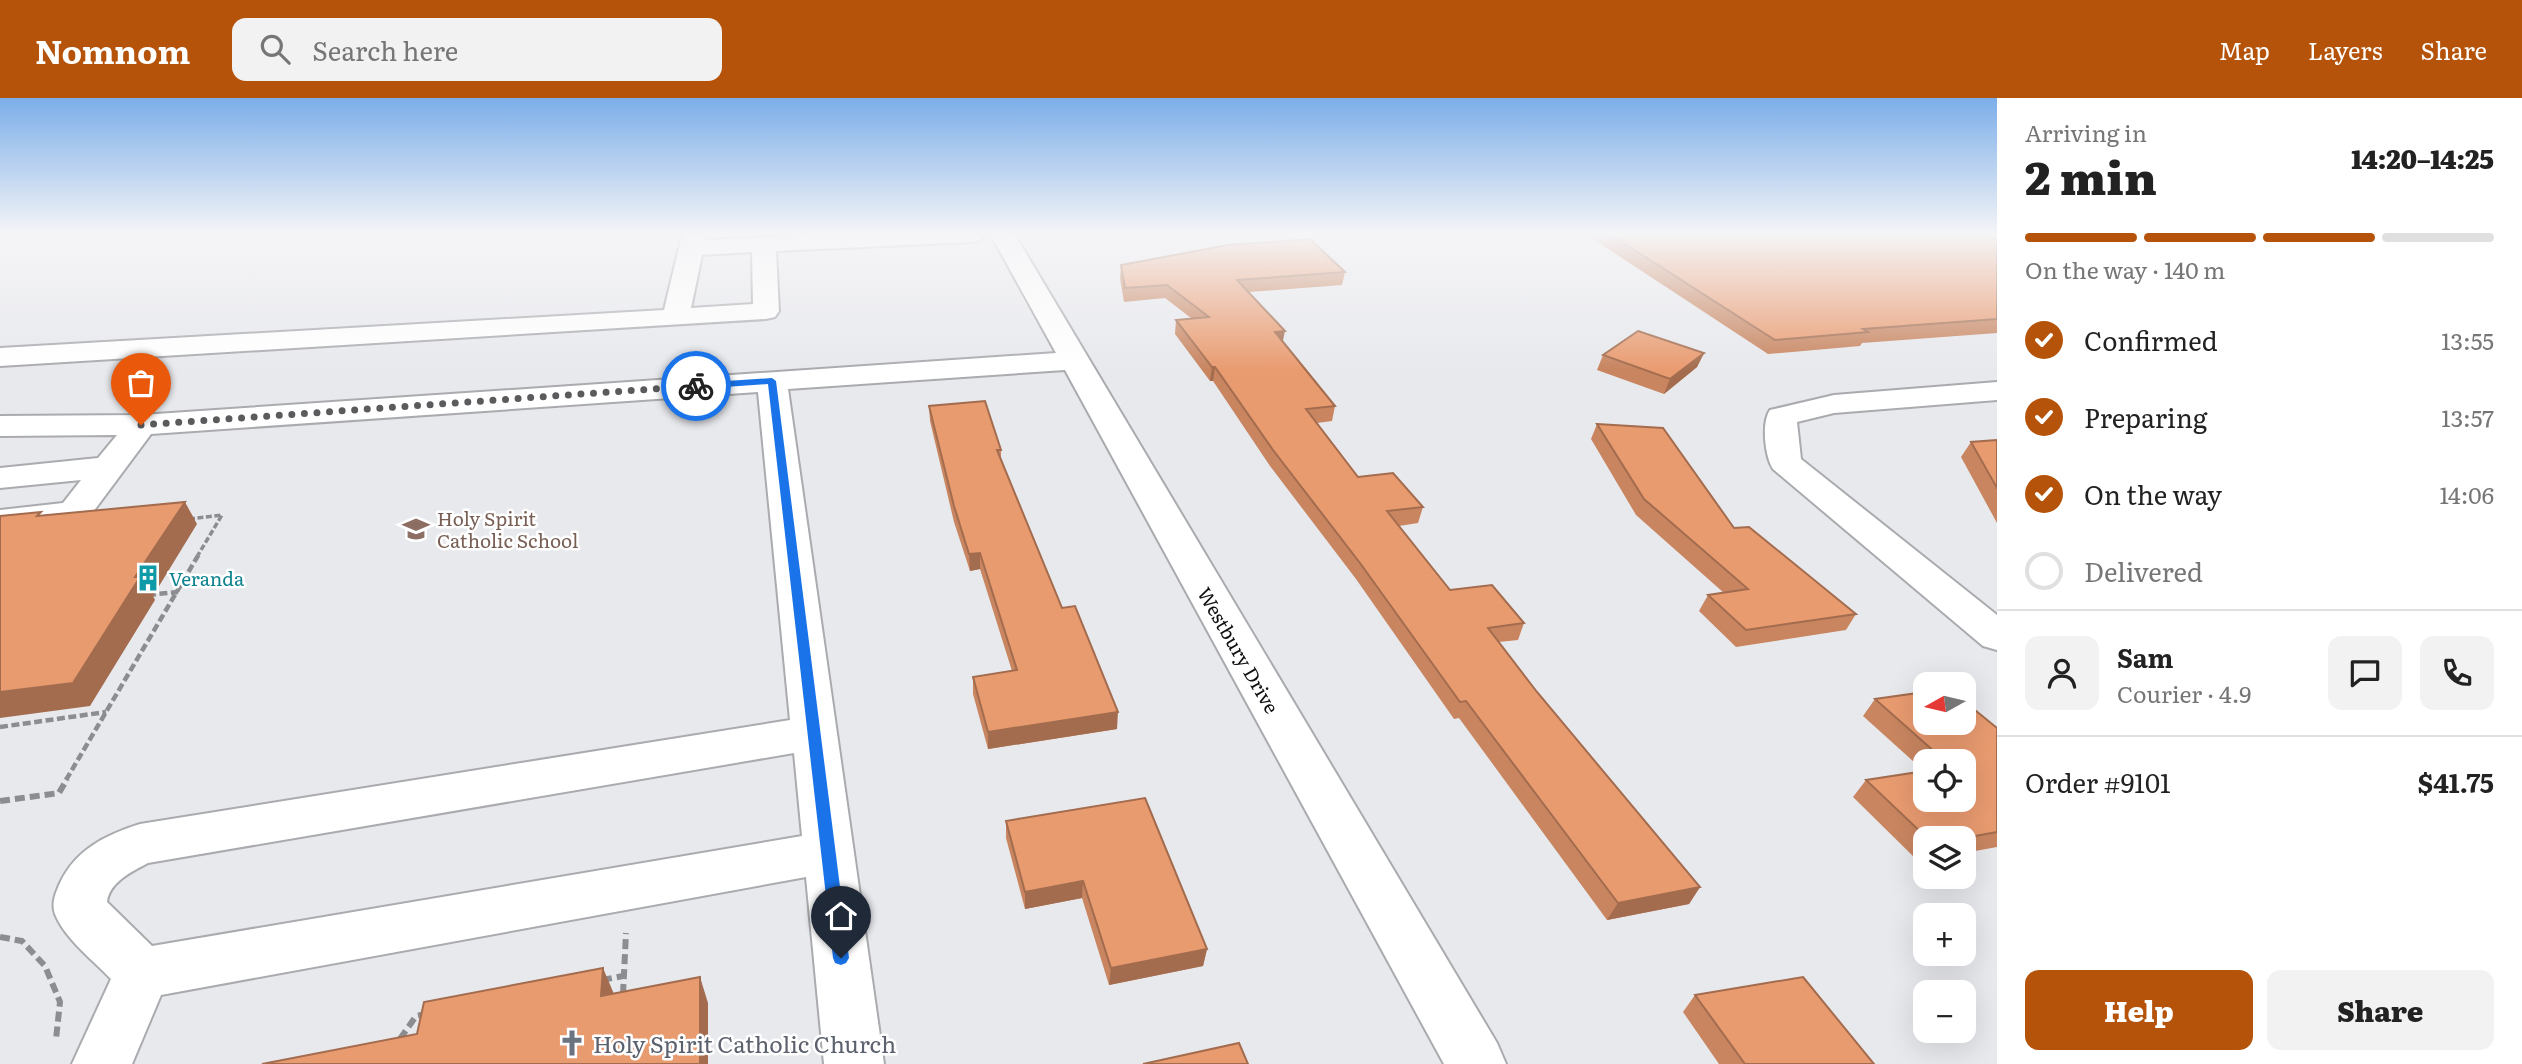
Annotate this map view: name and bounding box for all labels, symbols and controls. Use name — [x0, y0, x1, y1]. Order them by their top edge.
search box — [232, 18, 722, 81]
text: Nomnom — [35, 25, 190, 74]
icon: search — [256, 30, 294, 68]
text: Search here — [312, 30, 458, 69]
text: Map — [2219, 32, 2270, 67]
text: Layers — [2308, 32, 2382, 67]
text: Share — [2420, 32, 2487, 67]
text: Arriving in — [2025, 115, 2147, 149]
text: 14:20–14:25 — [2351, 138, 2494, 177]
text: 2 min — [2025, 141, 2157, 209]
text: On the way · 140 m — [2025, 252, 2225, 286]
text: Confirmed — [2084, 320, 2218, 359]
icon: check — [2025, 321, 2063, 359]
text: 13:55 — [2441, 323, 2494, 357]
courier — [661, 351, 731, 421]
pin — [111, 353, 171, 425]
icon: bag — [122, 364, 160, 402]
icon: bike — [677, 367, 715, 405]
text: Preparing — [2084, 397, 2207, 436]
icon: check — [2025, 398, 2063, 436]
text: 13:57 — [2441, 400, 2494, 434]
text: On the way — [2084, 474, 2222, 513]
icon: check — [2025, 475, 2063, 513]
text: 14:06 — [2440, 477, 2494, 511]
place label: Holy Spirit Catholic School — [437, 504, 578, 554]
school or university icon: Holy Spirit Catholic School — [401, 514, 431, 544]
text: Delivered — [2084, 551, 2203, 590]
building icon: Veranda — [133, 563, 163, 593]
place label: Veranda — [169, 564, 245, 592]
street label: Westbury Drive — [1191, 582, 1287, 719]
button: person — [2025, 636, 2099, 710]
button: chat — [2328, 636, 2402, 710]
button: phone — [2420, 636, 2494, 710]
text: Sam — [2117, 637, 2173, 676]
north arrow — [1913, 672, 1976, 735]
map controls — [1913, 672, 1976, 1043]
text: Courier · 4.9 — [2117, 676, 2251, 710]
button: locate — [1913, 749, 1976, 812]
text: Order #9101 — [2025, 762, 2171, 801]
text: $41.75 — [2418, 762, 2494, 801]
button: layers — [1913, 826, 1976, 889]
pin — [811, 886, 871, 958]
icon: home — [822, 897, 860, 935]
button: + — [1913, 903, 1976, 966]
button: Help — [2025, 970, 2253, 1050]
button: Share — [2267, 970, 2494, 1050]
button: − — [1913, 980, 1976, 1043]
place label: Holy Spirit Catholic Church — [593, 1026, 896, 1060]
church icon: Holy Spirit Catholic Church — [557, 1028, 587, 1058]

